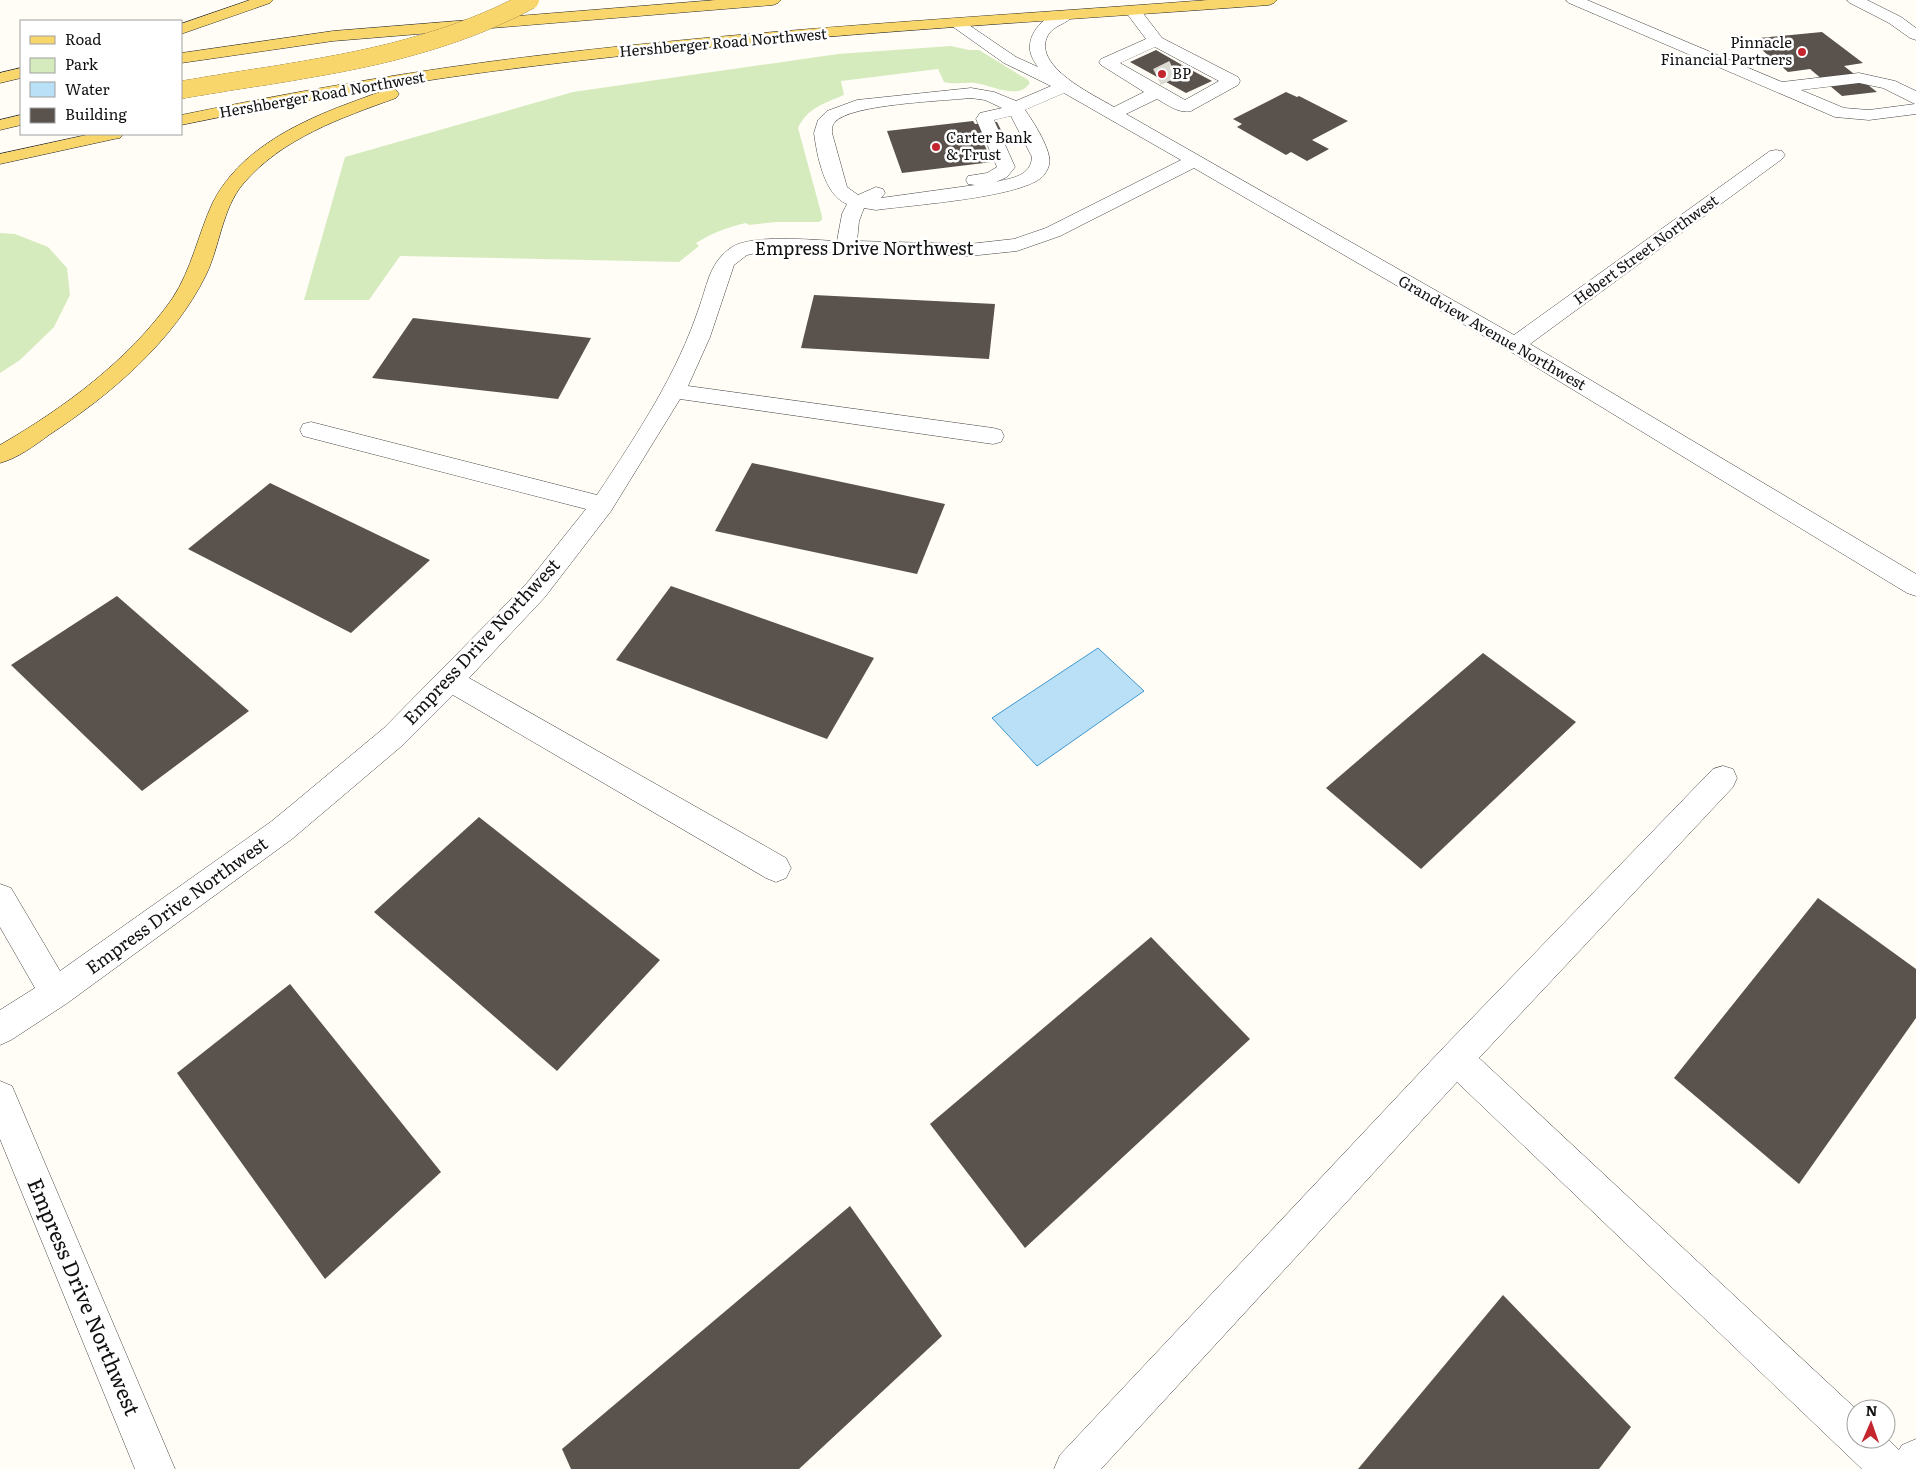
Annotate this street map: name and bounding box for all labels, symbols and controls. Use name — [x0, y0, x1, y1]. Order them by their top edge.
legend — [20, 20, 182, 135]
street label: Hershberger Road Northwest — [618, 21, 828, 62]
text: Road — [65, 27, 101, 50]
place label: Pinnacle Financial Partners — [1660, 30, 1792, 70]
marker: Pinnacle Financial Partners — [1796, 46, 1808, 58]
text: Park — [65, 52, 99, 75]
place label: BP — [1172, 61, 1191, 84]
street label: Hershberger Road Northwest — [217, 64, 426, 123]
marker: BP — [1156, 68, 1168, 80]
text: Water — [65, 77, 110, 100]
text: Building — [65, 102, 127, 125]
place label: Carter Bank & Trust — [946, 125, 1033, 165]
marker: Carter Bank & Trust — [930, 141, 942, 153]
street label: Hebert Street Northwest — [1568, 188, 1722, 309]
street label: Empress Drive Northwest — [755, 234, 974, 261]
street label: Grandview Avenue Northwest — [1394, 268, 1591, 395]
street label: Empress Drive Northwest — [396, 551, 566, 730]
street label: Empress Drive Northwest — [80, 829, 273, 980]
street label: Empress Drive Northwest — [21, 1172, 150, 1420]
north arrow — [1846, 1399, 1896, 1449]
text: N — [1865, 1400, 1878, 1420]

